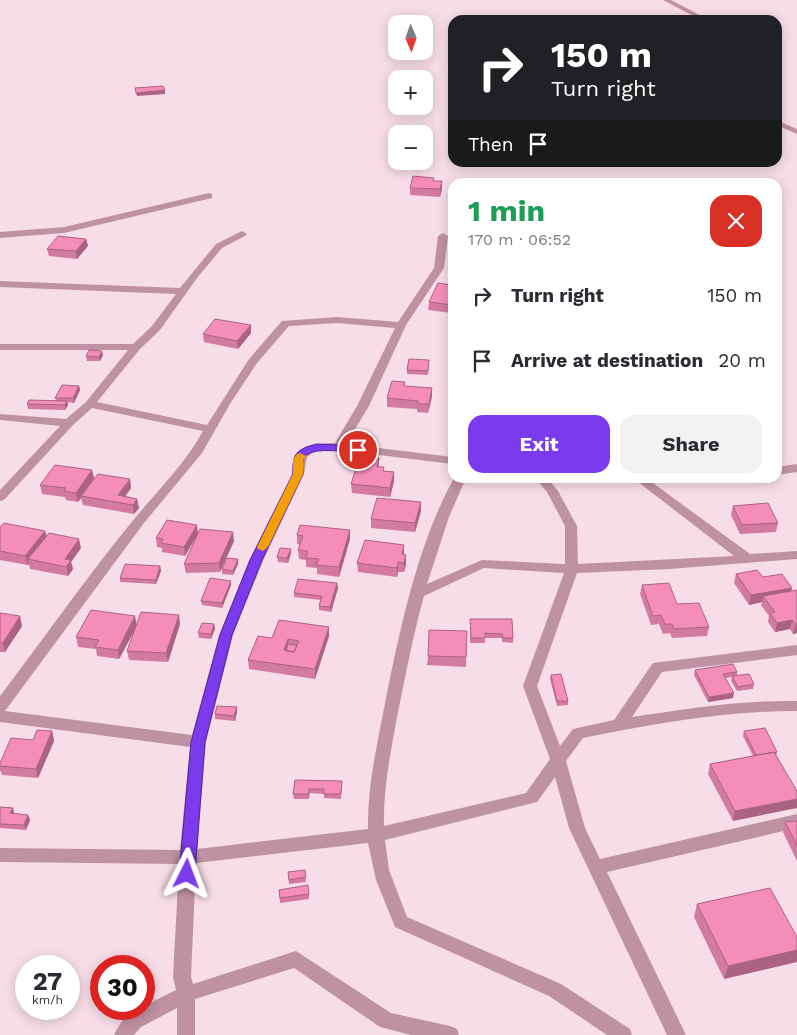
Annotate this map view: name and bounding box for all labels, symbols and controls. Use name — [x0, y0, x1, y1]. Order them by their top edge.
north arrow — [388, 15, 432, 60]
map controls — [388, 15, 433, 170]
text: 150 m — [551, 34, 652, 76]
icon: right — [468, 35, 533, 100]
button: + — [388, 70, 433, 115]
text: Turn right — [551, 76, 656, 101]
button: − — [388, 125, 433, 170]
icon: arrive — [524, 130, 552, 158]
text: Then — [468, 133, 514, 156]
text: 1 min — [468, 193, 545, 228]
button: close — [710, 195, 762, 247]
text: 170 m · 06:52 — [468, 230, 571, 249]
icon: right — [468, 282, 496, 310]
text: Turn right — [511, 284, 604, 307]
text: 150 m — [707, 284, 762, 307]
icon: arrive — [468, 347, 496, 375]
text: Arrive at destination — [511, 349, 703, 372]
text: 20 m — [718, 349, 766, 372]
button: Exit — [468, 415, 610, 473]
button: Share — [620, 415, 762, 473]
pin — [337, 429, 379, 471]
icon: arrive — [344, 436, 372, 464]
position arrow — [160, 847, 212, 899]
speed limit sign: 30 — [90, 955, 155, 1020]
text: 27 — [33, 967, 62, 996]
text: km/h — [32, 993, 63, 1007]

